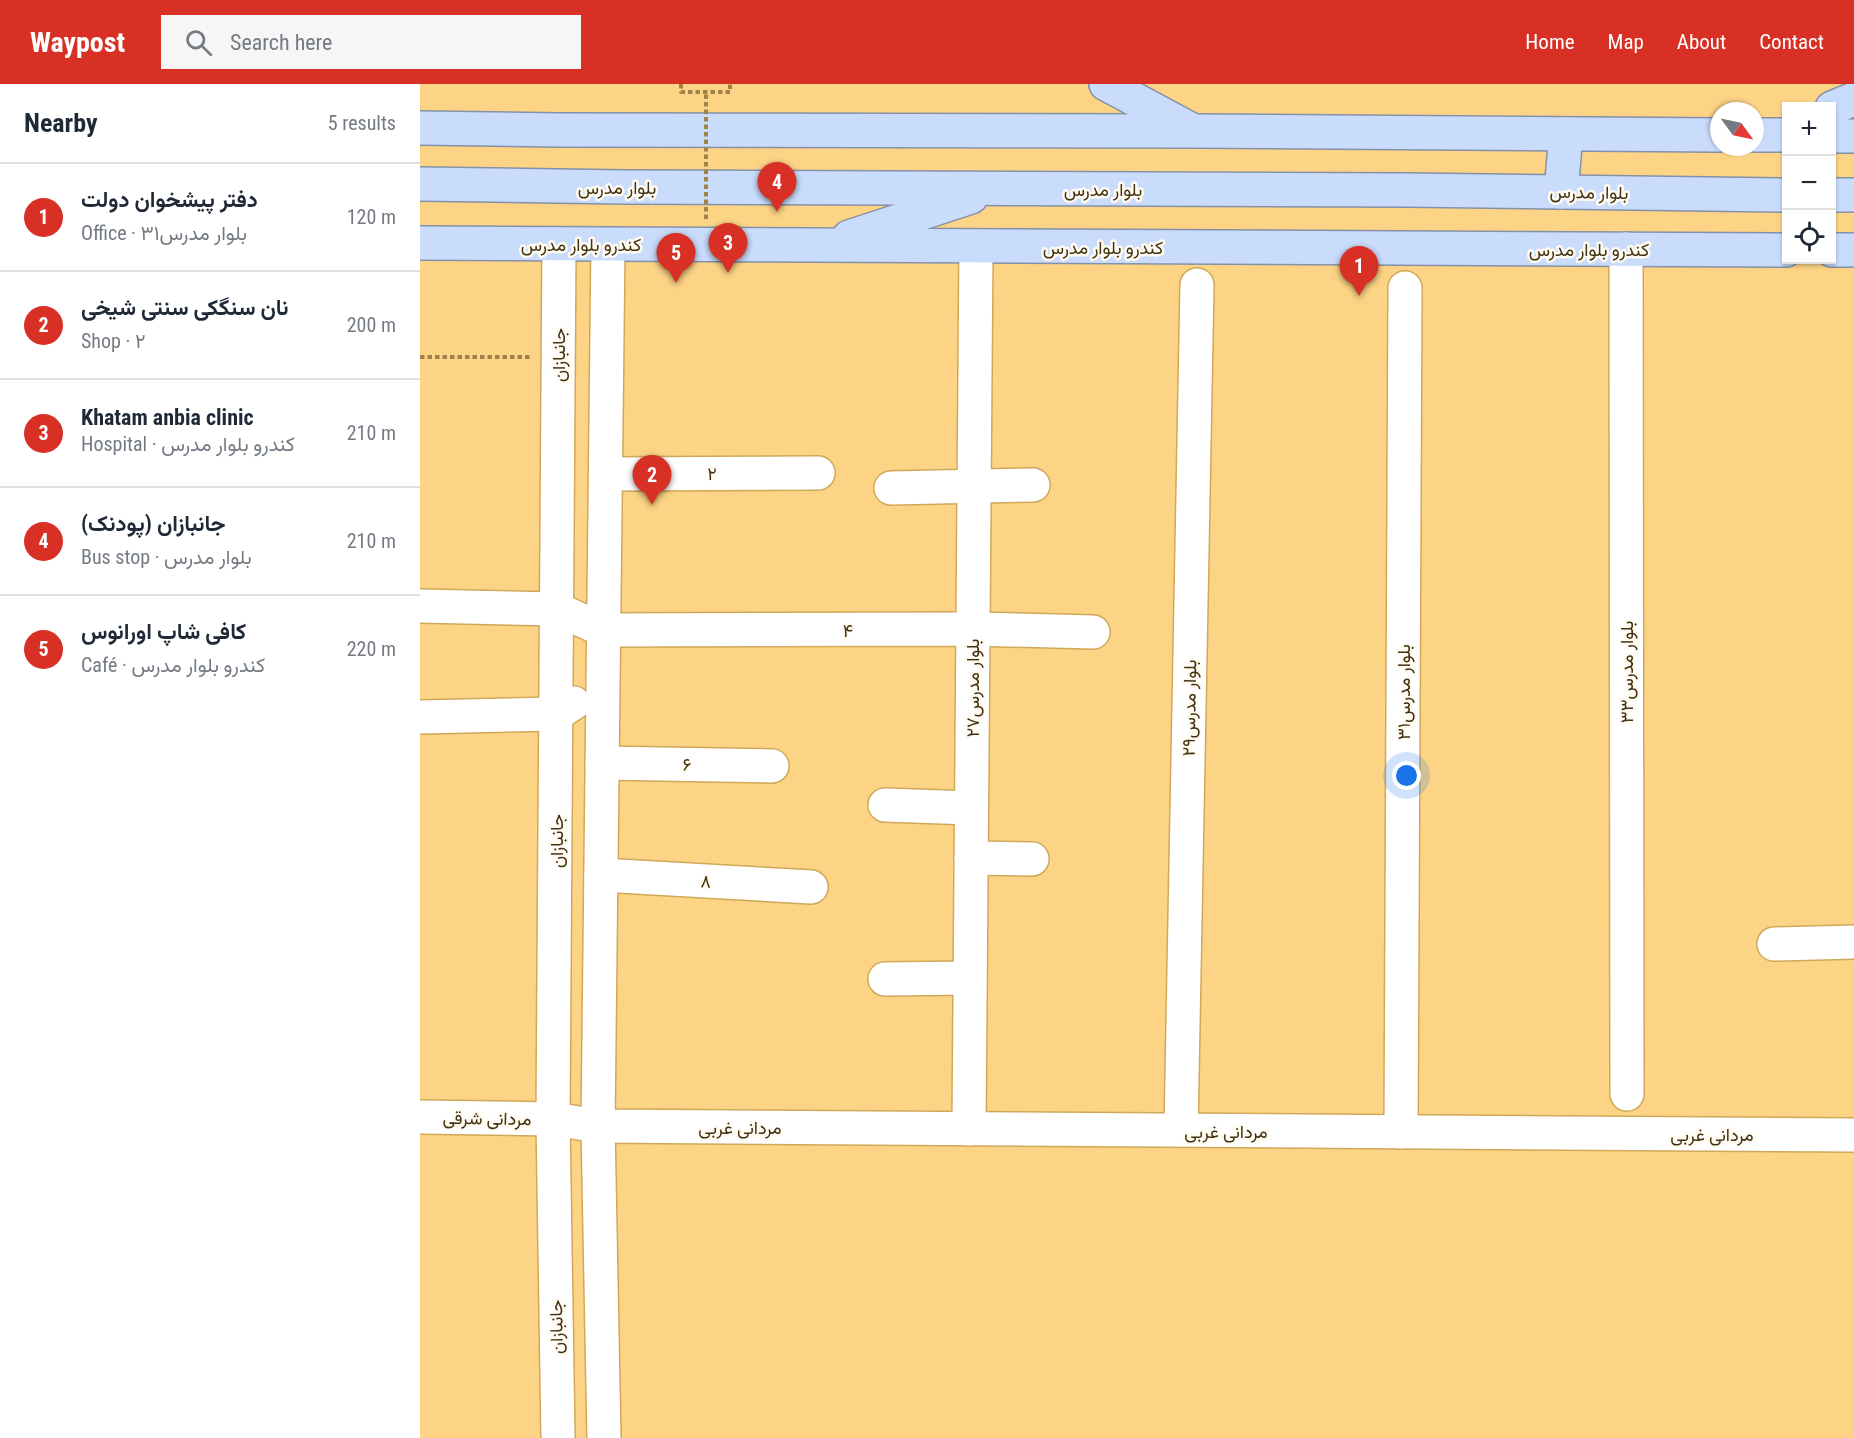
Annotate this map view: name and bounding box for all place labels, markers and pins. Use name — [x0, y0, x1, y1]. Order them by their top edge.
pin: 4 — [758, 162, 796, 212]
pin: 3 — [708, 224, 748, 273]
pin: 5 — [656, 234, 696, 283]
pin: 1 — [1340, 246, 1378, 296]
pin: 2 — [632, 456, 672, 505]

